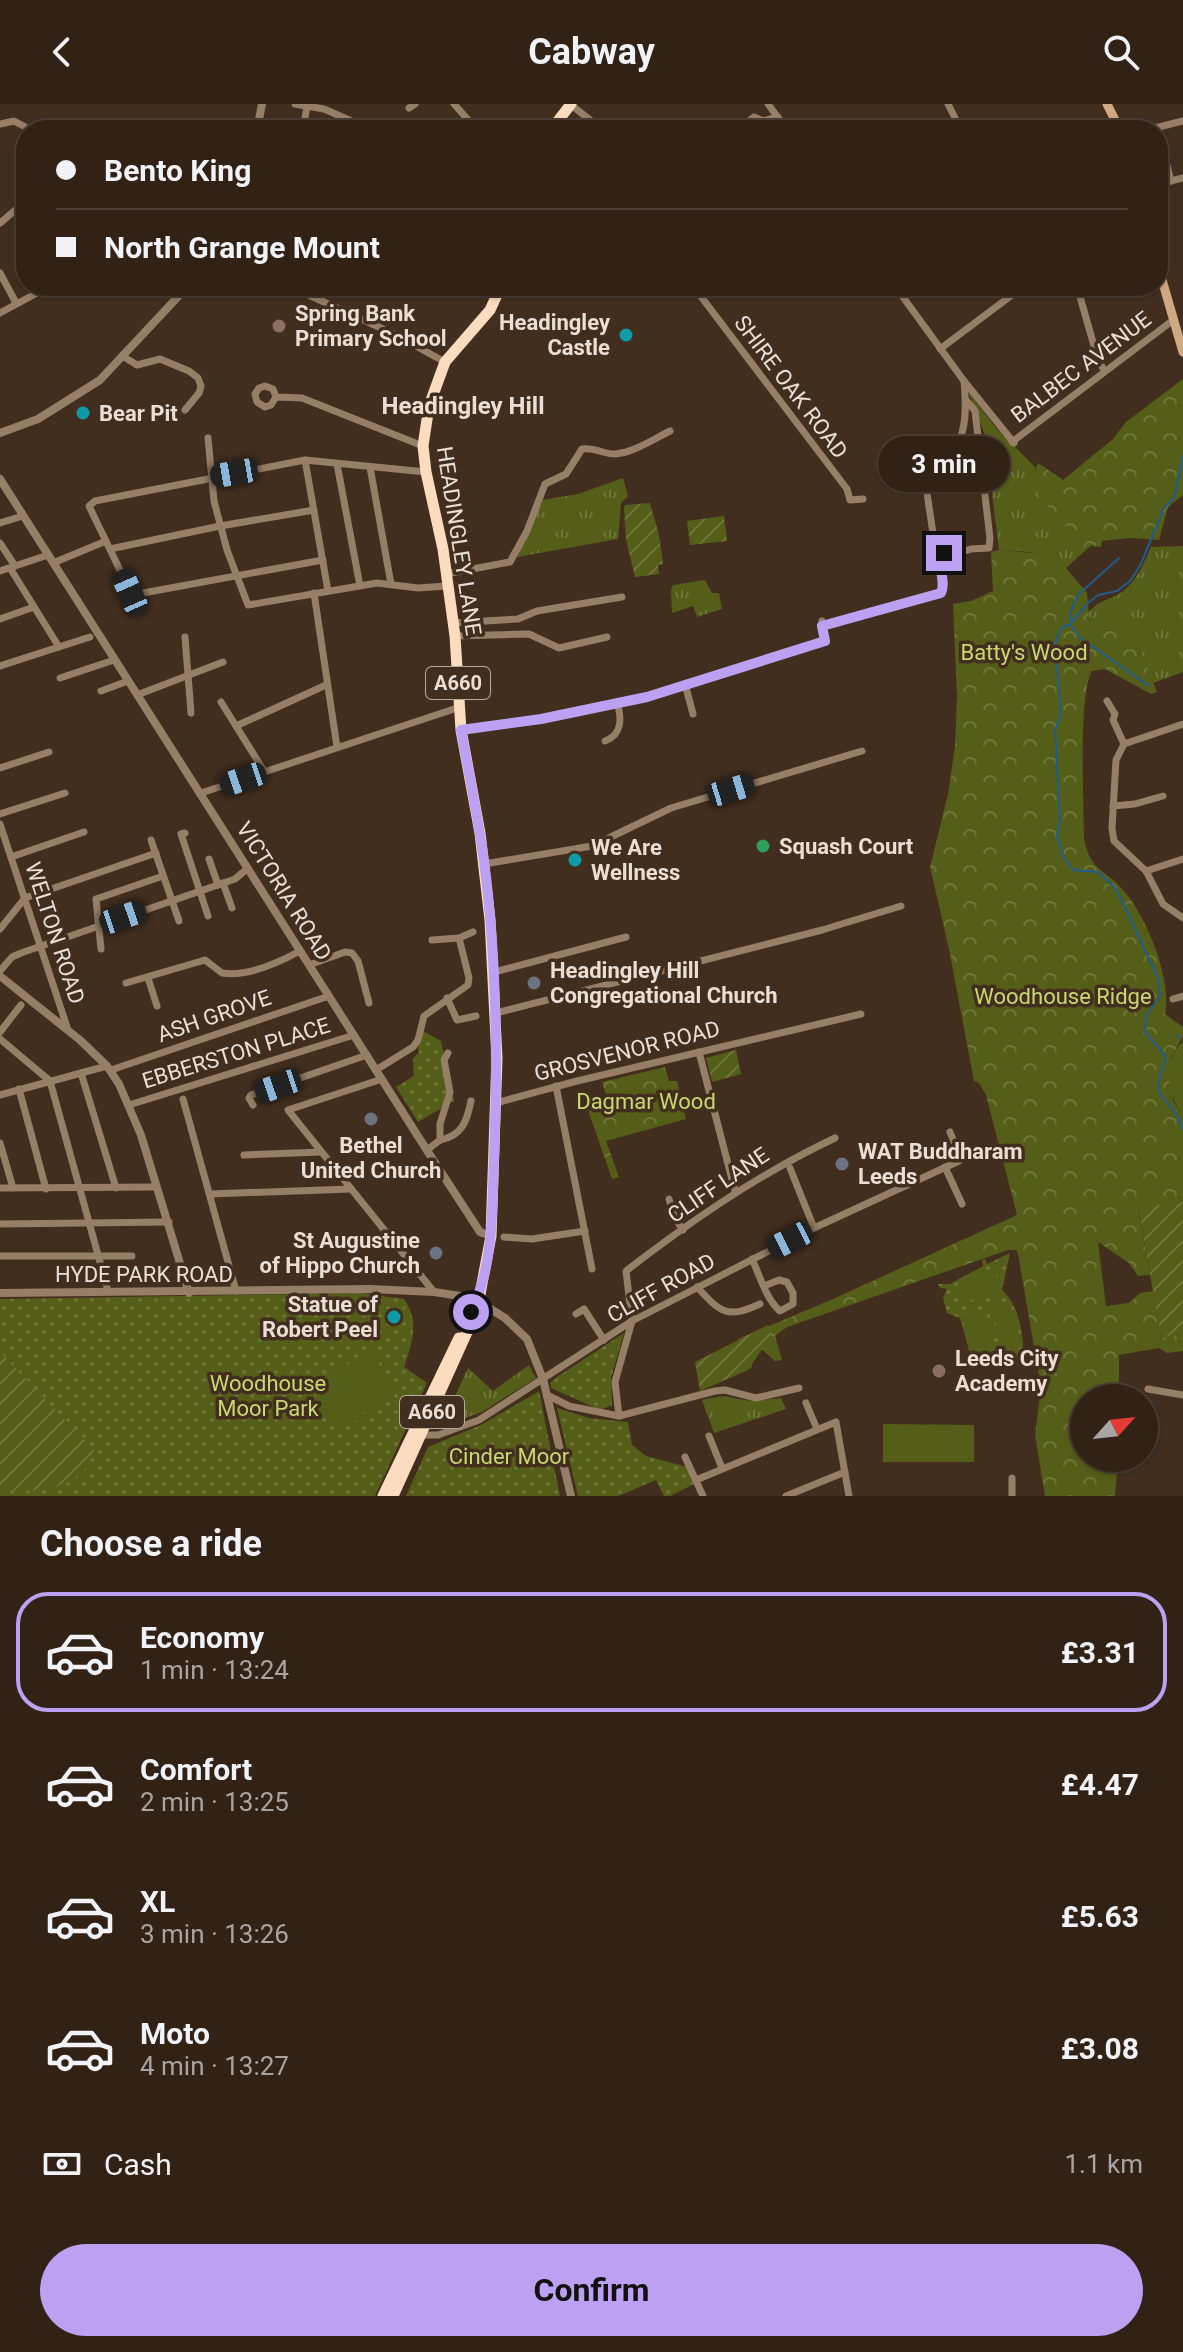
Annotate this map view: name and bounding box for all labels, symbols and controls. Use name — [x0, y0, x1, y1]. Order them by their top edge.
icon: back — [40, 30, 84, 74]
icon: search — [1099, 30, 1143, 74]
text: Cabway — [528, 31, 655, 73]
text: Bento King — [104, 153, 251, 188]
text: North Grange Mount — [104, 230, 380, 265]
place label: Spring Bank Primary School — [295, 301, 447, 351]
street label: BALBEC AVENUE — [1006, 306, 1156, 428]
place label: Headingley Castle — [499, 310, 611, 360]
street label: SHIRE OAK ROAD — [729, 311, 853, 463]
marker: Spring Bank Primary School — [270, 317, 288, 335]
marker: Headingley Castle — [617, 326, 635, 344]
district label: Headingley Hill — [382, 392, 544, 420]
place label: Bear Pit — [99, 401, 178, 426]
marker: Bear Pit — [74, 404, 92, 422]
callout: 3 min — [878, 437, 1010, 493]
street label: HEADINGLEY LANE — [432, 445, 486, 637]
text: 3 min — [911, 449, 977, 479]
car — [208, 457, 260, 489]
route end — [926, 535, 962, 571]
car — [109, 565, 151, 619]
park label: Batty's Wood — [960, 640, 1088, 665]
road number: A660 — [426, 667, 490, 699]
car — [216, 760, 270, 798]
car — [705, 772, 757, 808]
street label: VICTORIA ROAD — [231, 817, 337, 965]
place label: Squash Court — [779, 834, 914, 859]
place label: We Are Wellness — [591, 835, 680, 885]
marker: Squash Court — [754, 837, 772, 855]
marker: We Are Wellness — [566, 851, 584, 869]
street label: WELTON ROAD — [20, 859, 90, 1007]
car — [96, 898, 150, 936]
place label: Headingley Hill Congregational Church — [550, 958, 778, 1008]
marker: Headingley Hill Congregational Church — [525, 974, 543, 992]
park label: Woodhouse Ridge — [974, 984, 1152, 1009]
street label: ASH GROVE — [154, 985, 274, 1047]
street label: EBBERSTON PLACE — [139, 1013, 333, 1093]
street label: GROSVENOR ROAD — [532, 1016, 722, 1086]
car — [251, 1067, 305, 1105]
park label: Dagmar Wood — [576, 1089, 716, 1114]
marker: Bethel United Church — [362, 1110, 380, 1128]
place label: Bethel United Church — [301, 1133, 441, 1183]
place label: WAT Buddharam Leeds — [858, 1139, 1023, 1189]
street label: CLIFF LANE — [663, 1142, 773, 1228]
marker: WAT Buddharam Leeds — [833, 1155, 851, 1173]
car — [763, 1218, 817, 1262]
place label: St Augustine of Hippo Church — [260, 1228, 420, 1278]
marker: St Augustine of Hippo Church — [427, 1244, 445, 1262]
street label: CLIFF ROAD — [603, 1248, 719, 1328]
street label: HYDE PARK ROAD — [55, 1262, 233, 1287]
place label: Statue of Robert Peel — [262, 1292, 378, 1342]
route start — [453, 1294, 489, 1330]
marker: Statue of Robert Peel — [385, 1308, 403, 1326]
place label: Leeds City Academy — [955, 1346, 1059, 1396]
marker: Leeds City Academy — [930, 1362, 948, 1380]
park label: Woodhouse Moor Park — [210, 1371, 326, 1421]
north arrow — [1070, 1384, 1158, 1472]
map controls — [1070, 1384, 1158, 1472]
road number: A660 — [400, 1396, 464, 1428]
park label: Cinder Moor — [449, 1444, 570, 1469]
text: Choose a ride — [40, 1523, 262, 1565]
icon: car — [44, 1616, 116, 1688]
text: Economy — [140, 1620, 264, 1655]
text: £3.31 — [1061, 1635, 1139, 1670]
text: 1 min · 13:24 — [140, 1655, 289, 1685]
icon: car — [44, 1748, 116, 1820]
text: Comfort — [140, 1752, 252, 1787]
text: £4.47 — [1061, 1767, 1139, 1802]
text: 2 min · 13:25 — [140, 1787, 289, 1817]
icon: car — [44, 1880, 116, 1952]
text: XL — [140, 1884, 175, 1919]
text: £5.63 — [1061, 1899, 1139, 1934]
text: 3 min · 13:26 — [140, 1919, 289, 1949]
icon: car — [44, 2012, 116, 2084]
text: Moto — [140, 2016, 210, 2051]
text: £3.08 — [1061, 2031, 1139, 2066]
text: 4 min · 13:27 — [140, 2051, 289, 2081]
icon: cash — [40, 2142, 84, 2186]
text: Cash — [104, 2147, 172, 2182]
text: 1.1 km — [1064, 2149, 1143, 2179]
button: Confirm — [40, 2244, 1143, 2336]

